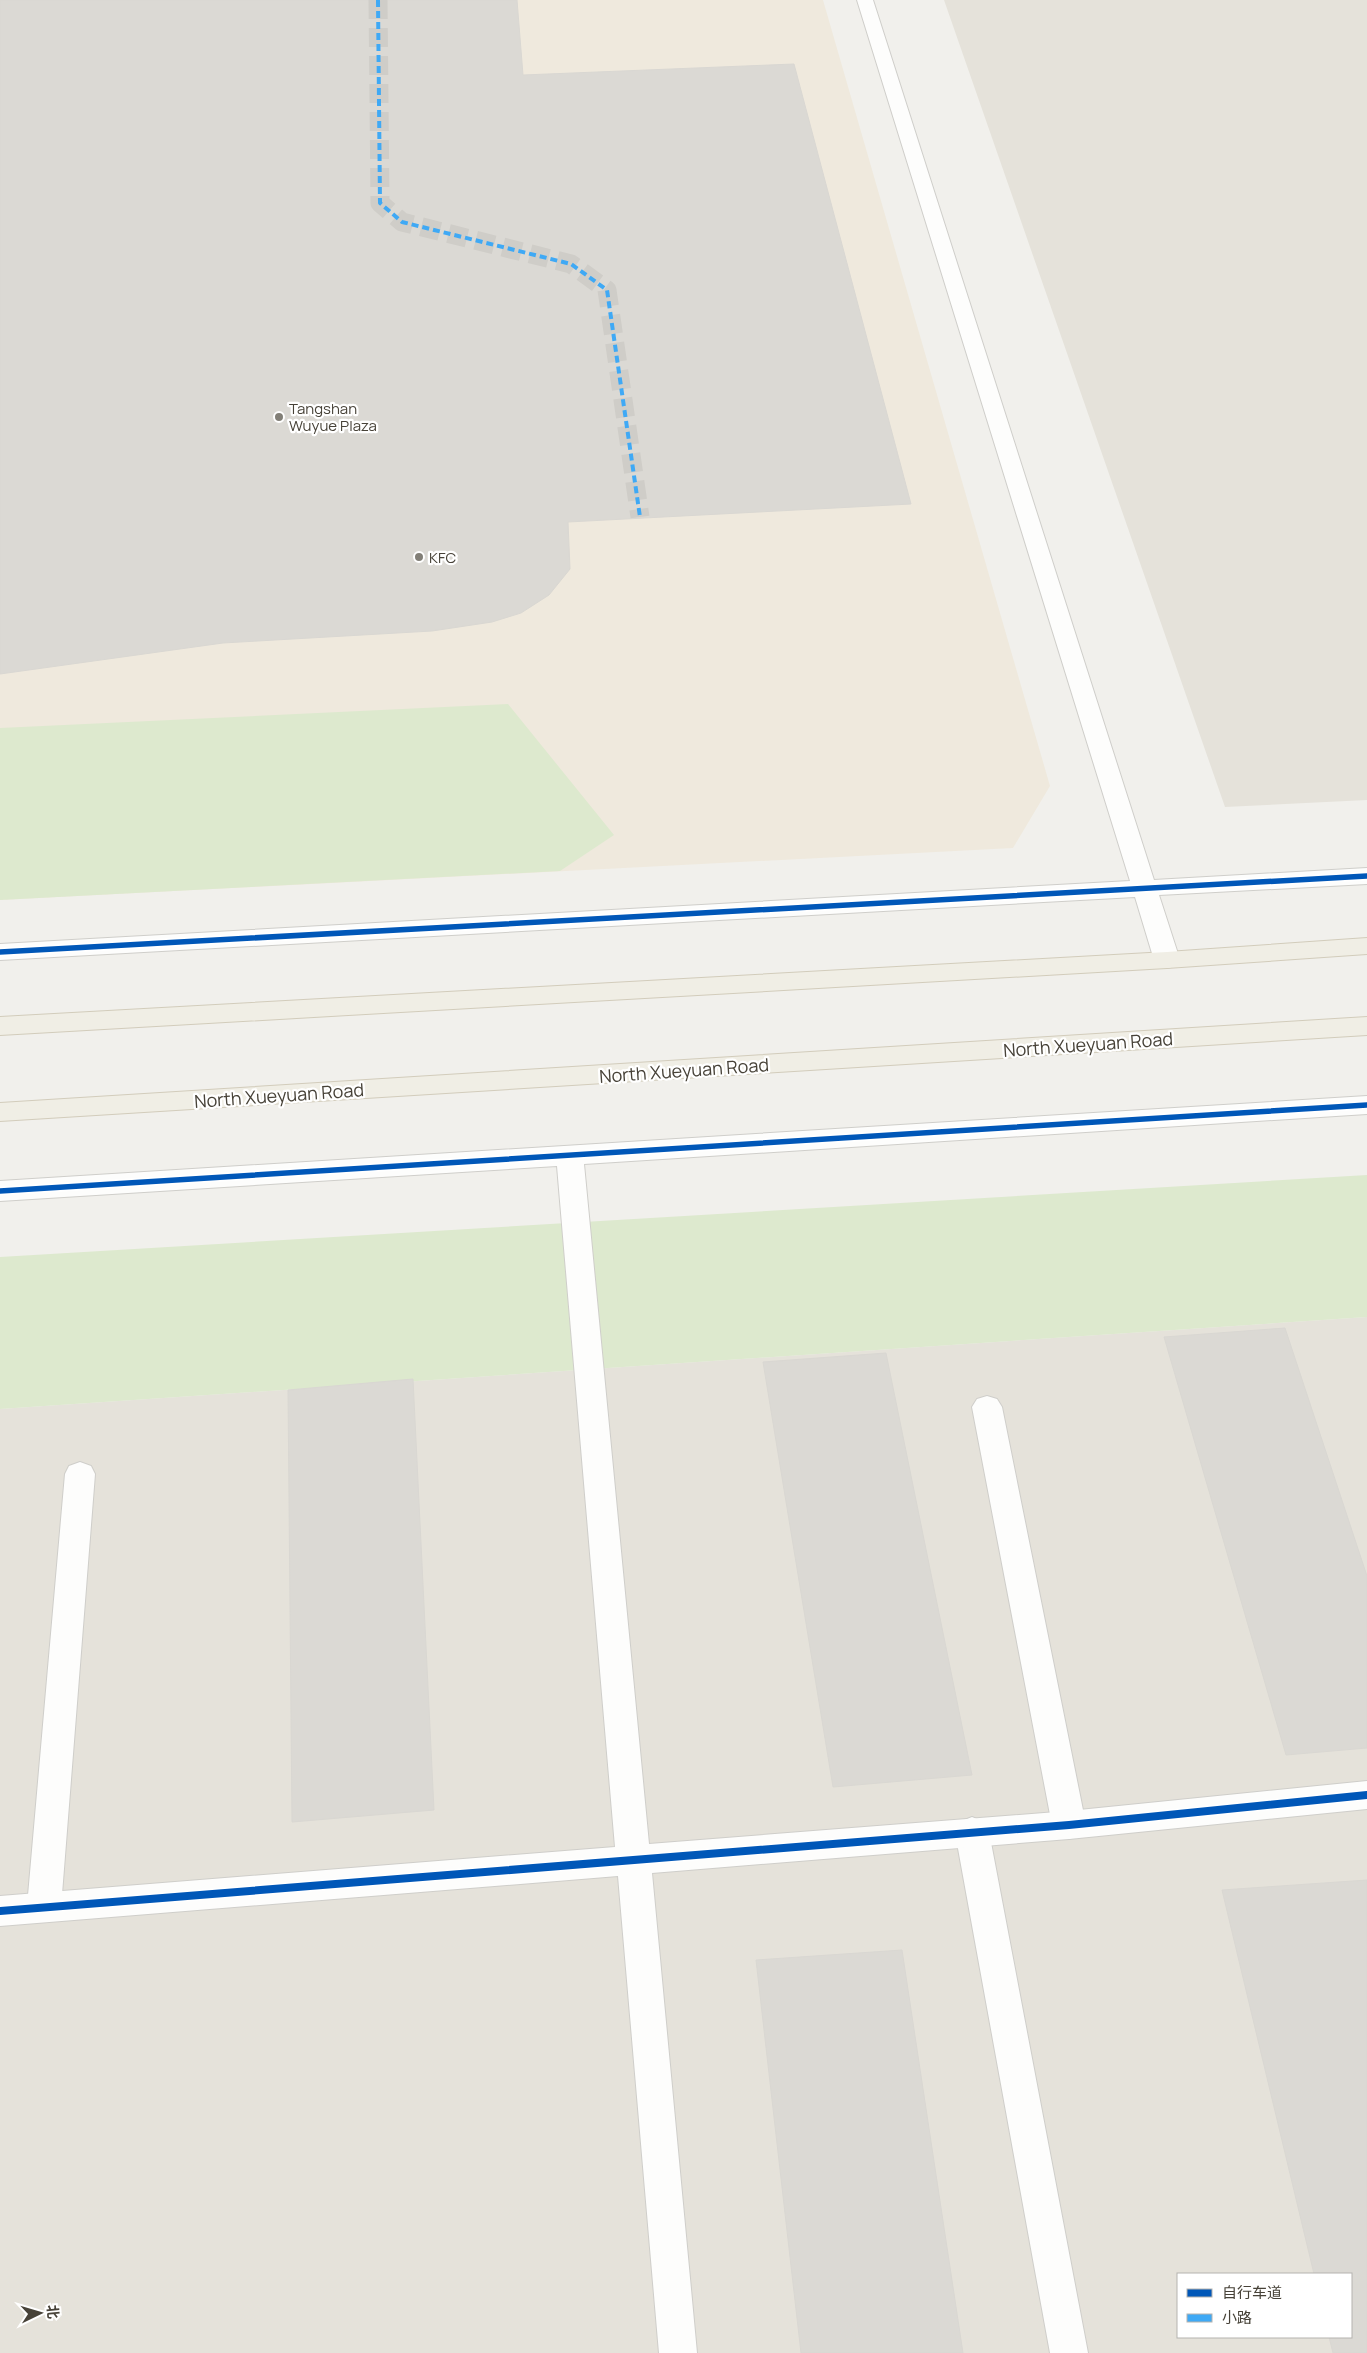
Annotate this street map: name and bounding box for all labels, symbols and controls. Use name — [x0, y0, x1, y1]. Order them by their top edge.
place label: Tangshan Wuyue Plaza — [289, 398, 377, 436]
marker: Tangshan Wuyue Plaza — [273, 411, 285, 423]
place label: KFC — [429, 547, 456, 568]
marker: KFC — [413, 551, 425, 563]
street label: North Xueyuan Road — [1002, 1026, 1174, 1062]
street label: North Xueyuan Road — [598, 1052, 770, 1088]
street label: North Xueyuan Road — [193, 1077, 365, 1113]
legend — [1177, 2273, 1352, 2338]
text: 自行车道 — [1222, 2282, 1282, 2303]
north arrow — [15, 2288, 65, 2338]
text: 北 — [43, 2304, 64, 2320]
text: 小路 — [1222, 2307, 1252, 2328]

